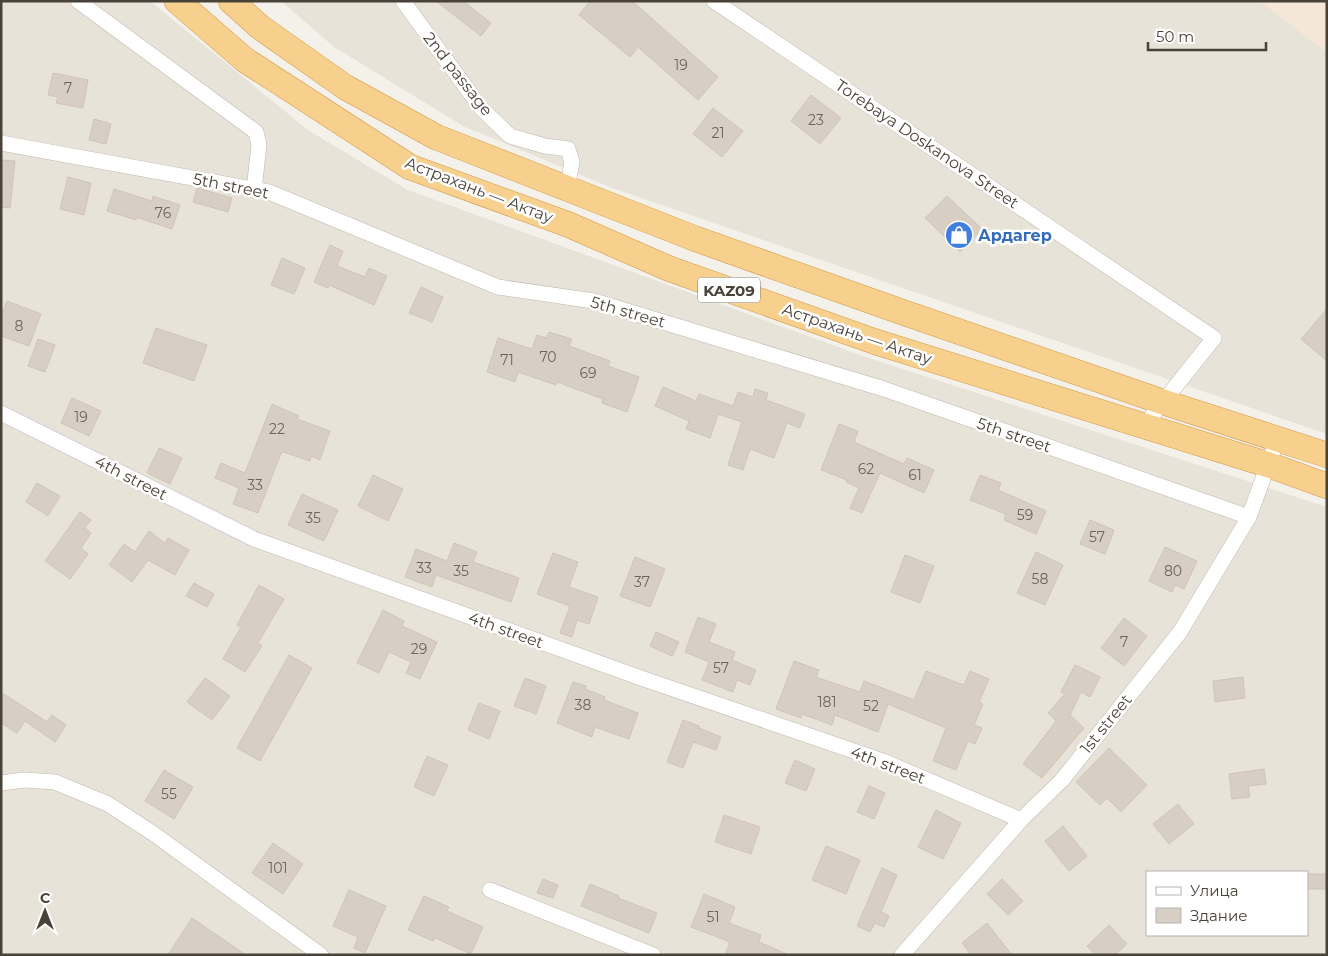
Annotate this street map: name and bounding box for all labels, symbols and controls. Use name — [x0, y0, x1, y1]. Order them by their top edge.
scale bar — [1148, 20, 1266, 52]
text: 50 m — [1156, 27, 1194, 46]
street label: 2nd passage — [419, 28, 497, 120]
house number: 19 — [674, 56, 688, 74]
street label: Torebaya Doskanova Street — [832, 75, 1023, 213]
house number: 7 — [64, 79, 72, 97]
house number: 23 — [808, 111, 824, 129]
house number: 21 — [711, 124, 725, 142]
street label: Астрахань — Актау — [402, 153, 556, 227]
street label: 5th street — [191, 169, 271, 203]
house number: 76 — [155, 204, 172, 222]
shop icon: Ардагер — [944, 220, 974, 250]
place label: Ардагер — [978, 226, 1052, 245]
road number: KAZ09 — [698, 278, 760, 302]
street label: 5th street — [588, 292, 668, 332]
street label: Астрахань — Актау — [780, 299, 934, 369]
house number: 8 — [15, 317, 24, 335]
house number: 70 — [539, 348, 557, 366]
house number: 71 — [500, 351, 514, 369]
house number: 69 — [579, 364, 597, 382]
house number: 19 — [74, 408, 88, 426]
street label: 5th street — [975, 413, 1054, 457]
house number: 22 — [269, 420, 285, 438]
street label: 4th street — [92, 452, 171, 504]
house number: 62 — [858, 460, 874, 478]
house number: 61 — [908, 466, 922, 484]
house number: 33 — [247, 476, 263, 494]
house number: 59 — [1017, 506, 1033, 524]
house number: 35 — [305, 509, 321, 527]
house number: 57 — [1089, 528, 1105, 546]
house number: 33 — [416, 559, 432, 577]
house number: 35 — [453, 562, 469, 580]
house number: 80 — [1164, 562, 1182, 580]
house number: 58 — [1032, 570, 1048, 588]
house number: 37 — [634, 573, 650, 591]
street label: 4th street — [466, 608, 547, 653]
house number: 7 — [1120, 633, 1128, 651]
house number: 29 — [411, 640, 427, 658]
house number: 57 — [713, 659, 729, 677]
street label: 1st street — [1076, 690, 1136, 757]
house number: 181 — [817, 693, 837, 711]
house number: 38 — [575, 696, 591, 714]
house number: 52 — [863, 697, 879, 715]
street label: 4th street — [848, 742, 928, 788]
house number: 55 — [161, 785, 177, 803]
house number: 101 — [268, 859, 288, 877]
legend — [1146, 871, 1308, 936]
text: Улица — [1190, 881, 1238, 900]
north arrow — [20, 886, 70, 936]
text: С — [40, 889, 50, 907]
text: Здание — [1190, 906, 1248, 925]
house number: 51 — [707, 908, 719, 926]

